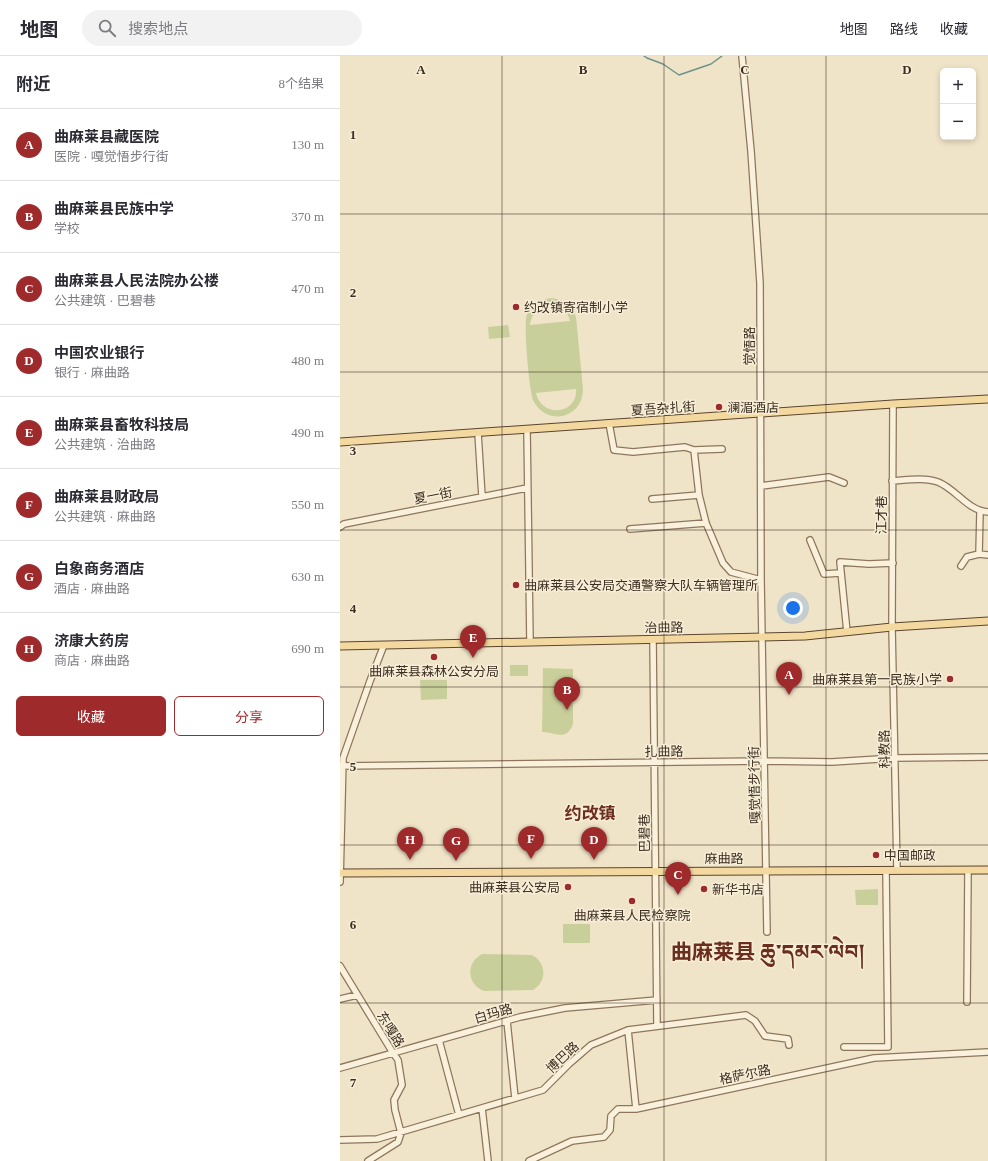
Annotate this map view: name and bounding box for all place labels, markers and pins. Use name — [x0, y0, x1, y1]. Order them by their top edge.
place label: 约改镇寄宿制小学 — [524, 300, 628, 315]
marker: 约改镇寄宿制小学 — [511, 302, 521, 312]
place label: 澜湄酒店 — [727, 400, 779, 415]
marker: 澜湄酒店 — [714, 402, 724, 412]
place label: 曲麻莱县公安局交通警察大队车辆管理所 — [524, 578, 758, 593]
marker: 曲麻莱县公安局交通警察大队车辆管理所 — [511, 580, 521, 590]
pin: E — [460, 625, 486, 658]
marker: 曲麻莱县森林公安分局 — [429, 652, 439, 662]
pin: A — [776, 662, 802, 695]
place label: 曲麻莱县森林公安分局 — [369, 664, 499, 679]
place label: 曲麻莱县第一民族小学 — [812, 672, 942, 687]
marker: 曲麻莱县第一民族小学 — [945, 674, 955, 684]
pin: B — [554, 677, 580, 710]
pin: F — [518, 826, 544, 859]
pin: H — [397, 827, 423, 860]
pin: D — [581, 827, 607, 860]
pin: G — [443, 828, 469, 861]
place label: 中国邮政 — [884, 848, 936, 863]
marker: 中国邮政 — [871, 850, 881, 860]
pin: C — [665, 862, 691, 895]
place label: 曲麻莱县公安局 — [469, 880, 560, 895]
marker: 曲麻莱县公安局 — [563, 882, 573, 892]
place label: 新华书店 — [712, 882, 764, 897]
marker: 新华书店 — [699, 884, 709, 894]
marker: 曲麻莱县人民检察院 — [627, 896, 637, 906]
place label: 曲麻莱县人民检察院 — [573, 908, 691, 923]

